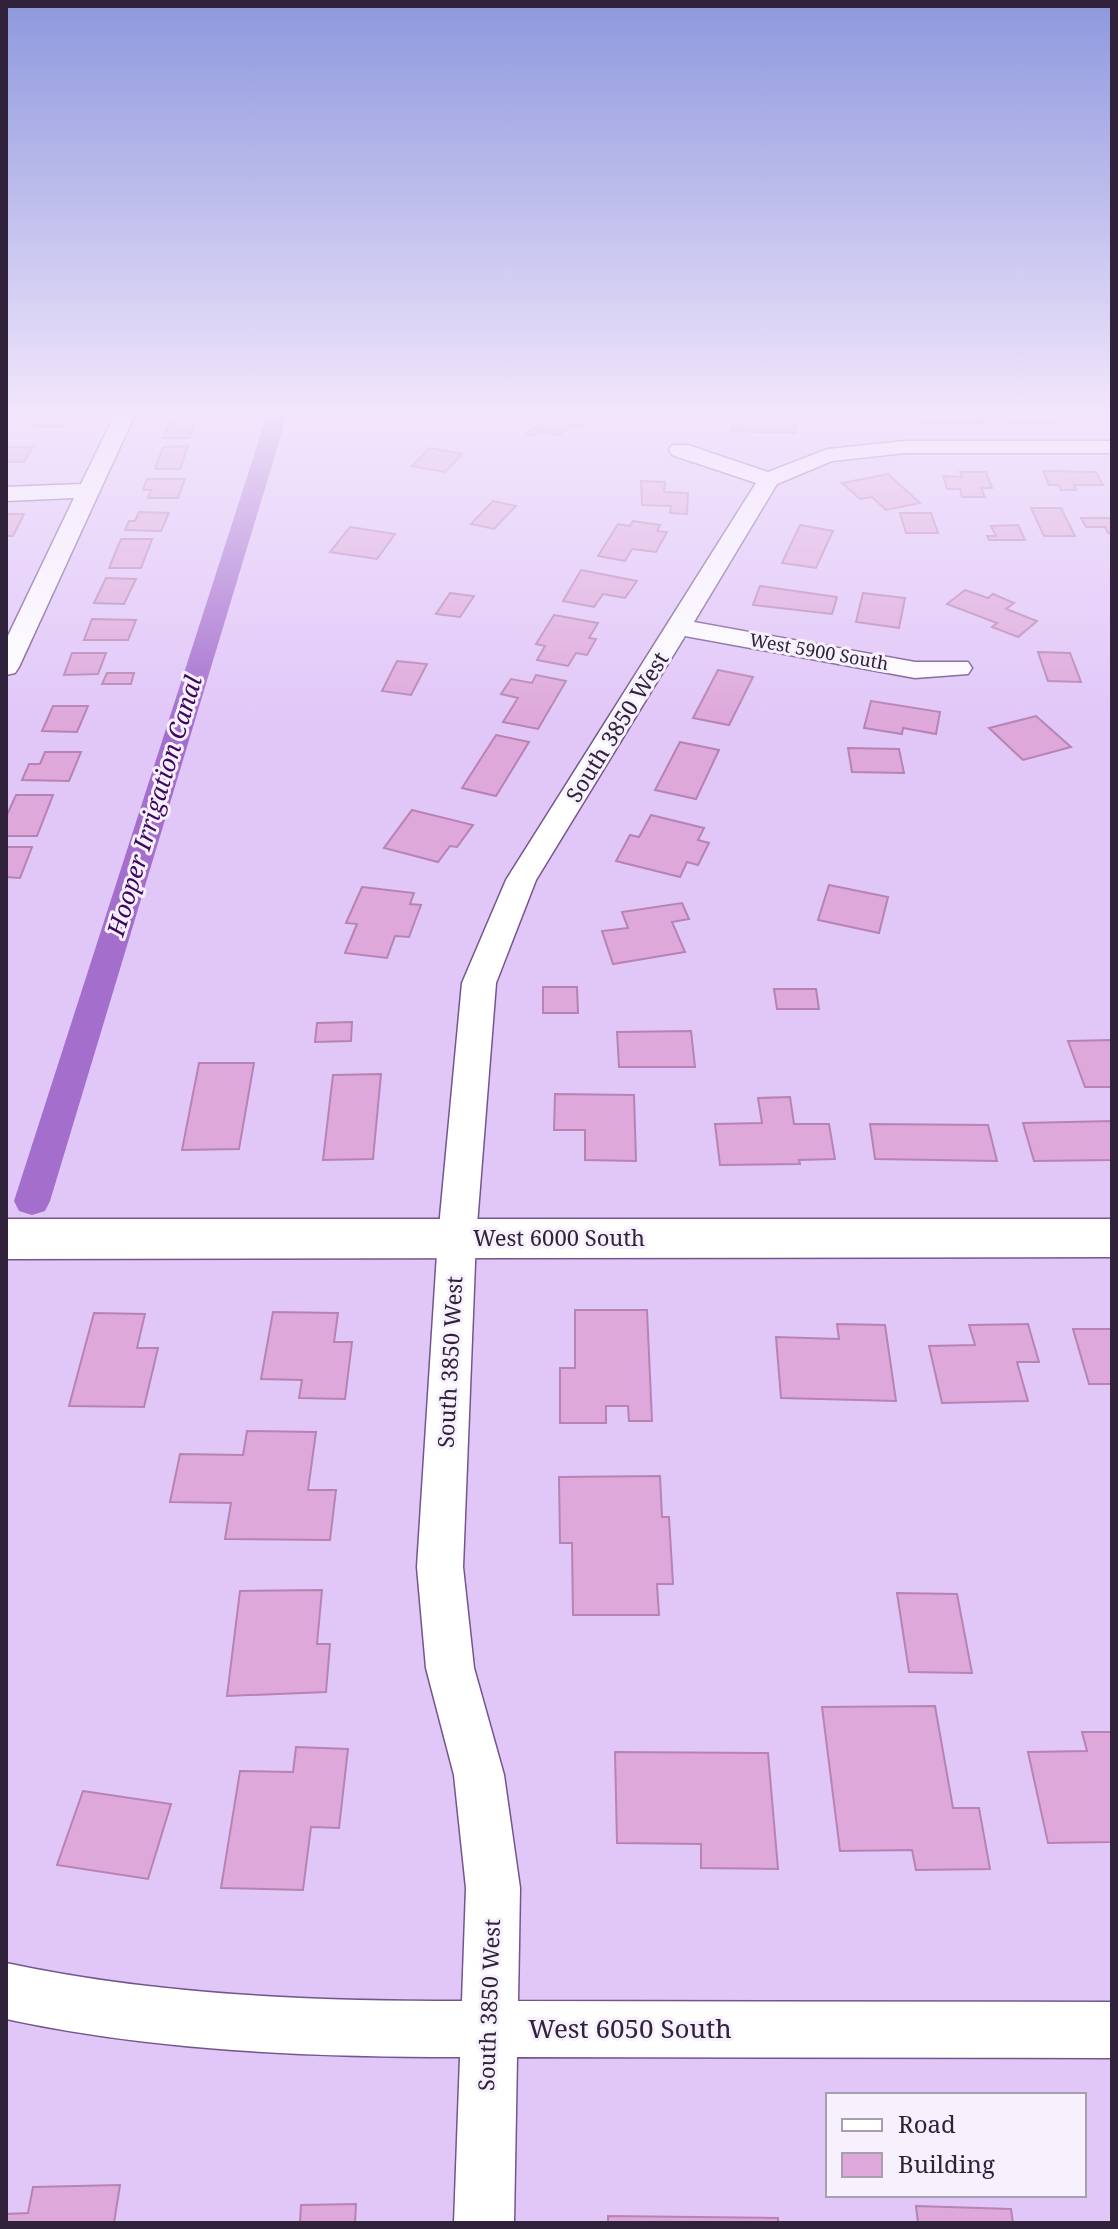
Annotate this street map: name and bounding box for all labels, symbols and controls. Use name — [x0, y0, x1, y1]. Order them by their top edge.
street label: West 5900 South — [748, 627, 891, 675]
street label: South 3850 West — [558, 645, 675, 807]
water label: Hooper Irrigation Canal — [98, 671, 209, 941]
street label: West 6000 South — [473, 1222, 645, 1252]
street label: South 3850 West — [430, 1275, 468, 1449]
street label: South 3850 West — [470, 1918, 506, 2092]
street label: West 6050 South — [528, 2010, 732, 2046]
legend — [826, 2093, 1086, 2197]
text: Road — [898, 2107, 956, 2140]
text: Building — [898, 2147, 995, 2180]

